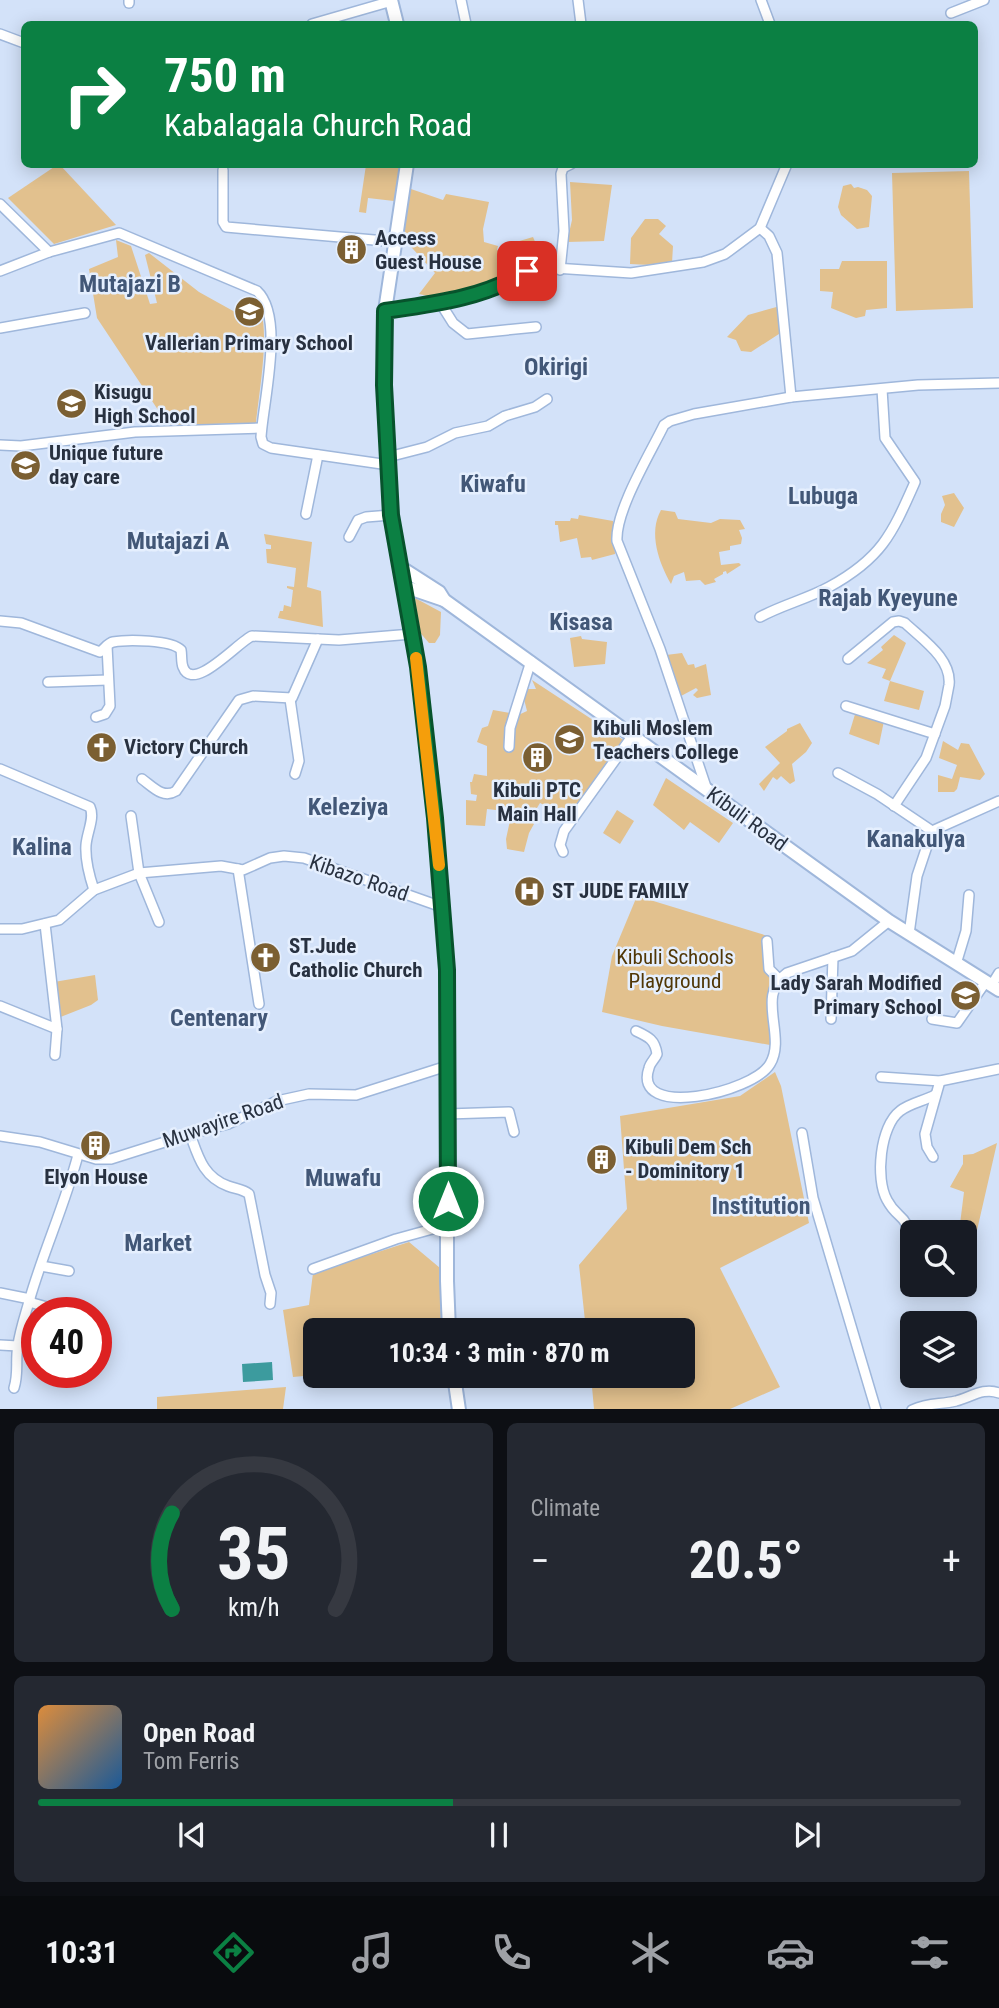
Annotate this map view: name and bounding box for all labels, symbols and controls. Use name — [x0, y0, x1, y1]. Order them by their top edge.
text: 750 m — [164, 47, 286, 104]
icon: right — [49, 49, 140, 140]
text: Kabalagala Church Road — [164, 106, 472, 144]
place label: Access Guest House — [375, 226, 482, 274]
building icon: Access Guest House — [335, 233, 369, 267]
pin — [497, 241, 557, 301]
icon: arrive — [508, 252, 546, 290]
district label: Mutajazi B — [79, 270, 181, 298]
school or university icon: Vallerian Primary School — [232, 294, 266, 328]
place label: Vallerian Primary School — [145, 331, 353, 355]
district label: Okirigi — [524, 353, 588, 381]
place label: Kisugu High School — [94, 380, 195, 428]
school or university icon: Kisugu High School — [54, 387, 88, 421]
place label: Unique future day care — [49, 441, 163, 489]
school or university icon: Unique future day care — [9, 448, 43, 482]
district label: Kiwafu — [460, 470, 526, 498]
district label: Lubuga — [788, 482, 858, 510]
district label: Mutajazi A — [127, 527, 230, 555]
district label: Rajab Kyeyune — [818, 584, 958, 612]
district label: Kisasa — [549, 608, 613, 636]
place label: Kibuli Moslem Teachers College — [593, 716, 738, 764]
school or university icon: Kibuli Moslem Teachers College — [553, 723, 587, 757]
church icon: Victory Church — [84, 730, 118, 764]
place label: Victory Church — [124, 735, 248, 759]
building icon: Kibuli PTC Main Hall — [520, 741, 554, 775]
place label: Kibuli PTC Main Hall — [493, 778, 581, 826]
street label: Kibuli Road — [702, 782, 792, 856]
district label: Keleziya — [308, 793, 388, 821]
district label: Kanakulya — [867, 825, 965, 853]
district label: Kalina — [12, 833, 72, 861]
street label: Kibazo Road — [306, 850, 412, 906]
hospital icon: ST JUDE FAMILY — [512, 874, 546, 908]
place label: ST JUDE FAMILY — [552, 879, 690, 903]
place label: ST.Jude Catholic Church — [289, 934, 423, 982]
church icon: ST.Jude Catholic Church — [249, 941, 283, 975]
park label: Kibuli Schools Playground — [616, 945, 734, 993]
place label: Lady Sarah Modified Primary School — [771, 971, 942, 1019]
school or university icon: Lady Sarah Modified Primary School — [948, 978, 982, 1012]
district label: Centenary — [170, 1004, 268, 1032]
street label: Muwayire Road — [159, 1089, 287, 1153]
building icon: Elyon House — [79, 1128, 113, 1162]
place label: Kibuli Dem Sch - Dominitory 1 — [625, 1135, 752, 1183]
building icon: Kibuli Dem Sch - Dominitory 1 — [585, 1142, 619, 1176]
district label: Muwafu — [305, 1164, 381, 1192]
position arrow — [411, 1164, 485, 1238]
place label: Elyon House — [44, 1165, 148, 1189]
district label: Institution — [712, 1192, 810, 1220]
map controls — [900, 1220, 977, 1388]
button: search — [900, 1220, 977, 1297]
district label: Market — [124, 1229, 192, 1257]
speed limit sign: 40 — [21, 1297, 112, 1388]
button: layers — [900, 1311, 977, 1388]
text: 10:34 · 3 min · 870 m — [389, 1338, 609, 1368]
text: Climate — [531, 1495, 600, 1522]
text: 35 — [216, 1511, 290, 1597]
text: 20.5° — [689, 1530, 803, 1591]
text: − — [531, 1539, 550, 1583]
text: + — [942, 1539, 961, 1583]
text: km/h — [228, 1592, 279, 1621]
text: Open Road — [143, 1718, 255, 1748]
text: Tom Ferris — [143, 1748, 239, 1775]
icon: previous — [173, 1816, 211, 1854]
icon: pause — [480, 1816, 518, 1854]
icon: next — [788, 1816, 826, 1854]
icon: directions — [209, 1928, 258, 1977]
icon: music — [348, 1928, 397, 1977]
icon: phone — [487, 1928, 536, 1977]
icon: climate — [626, 1928, 675, 1977]
icon: car — [766, 1928, 815, 1977]
icon: filters — [905, 1928, 954, 1977]
text: 10:31 — [45, 1933, 119, 1971]

